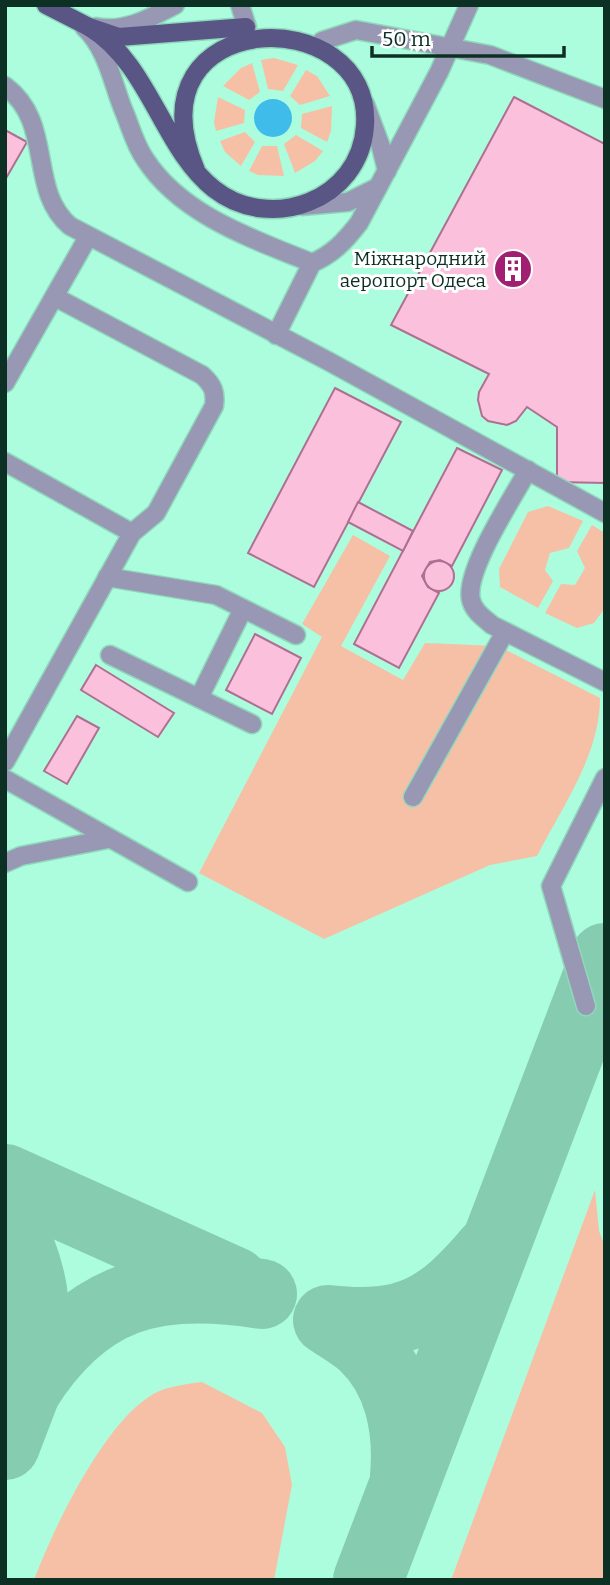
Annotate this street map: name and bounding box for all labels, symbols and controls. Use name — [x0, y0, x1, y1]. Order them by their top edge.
scale bar — [372, 14, 564, 58]
text: 50 m — [382, 26, 431, 52]
place label: Міжнародний аеропорт Одеса — [340, 247, 487, 292]
building icon: Міжнародний аеропорт Одеса — [492, 248, 534, 290]

